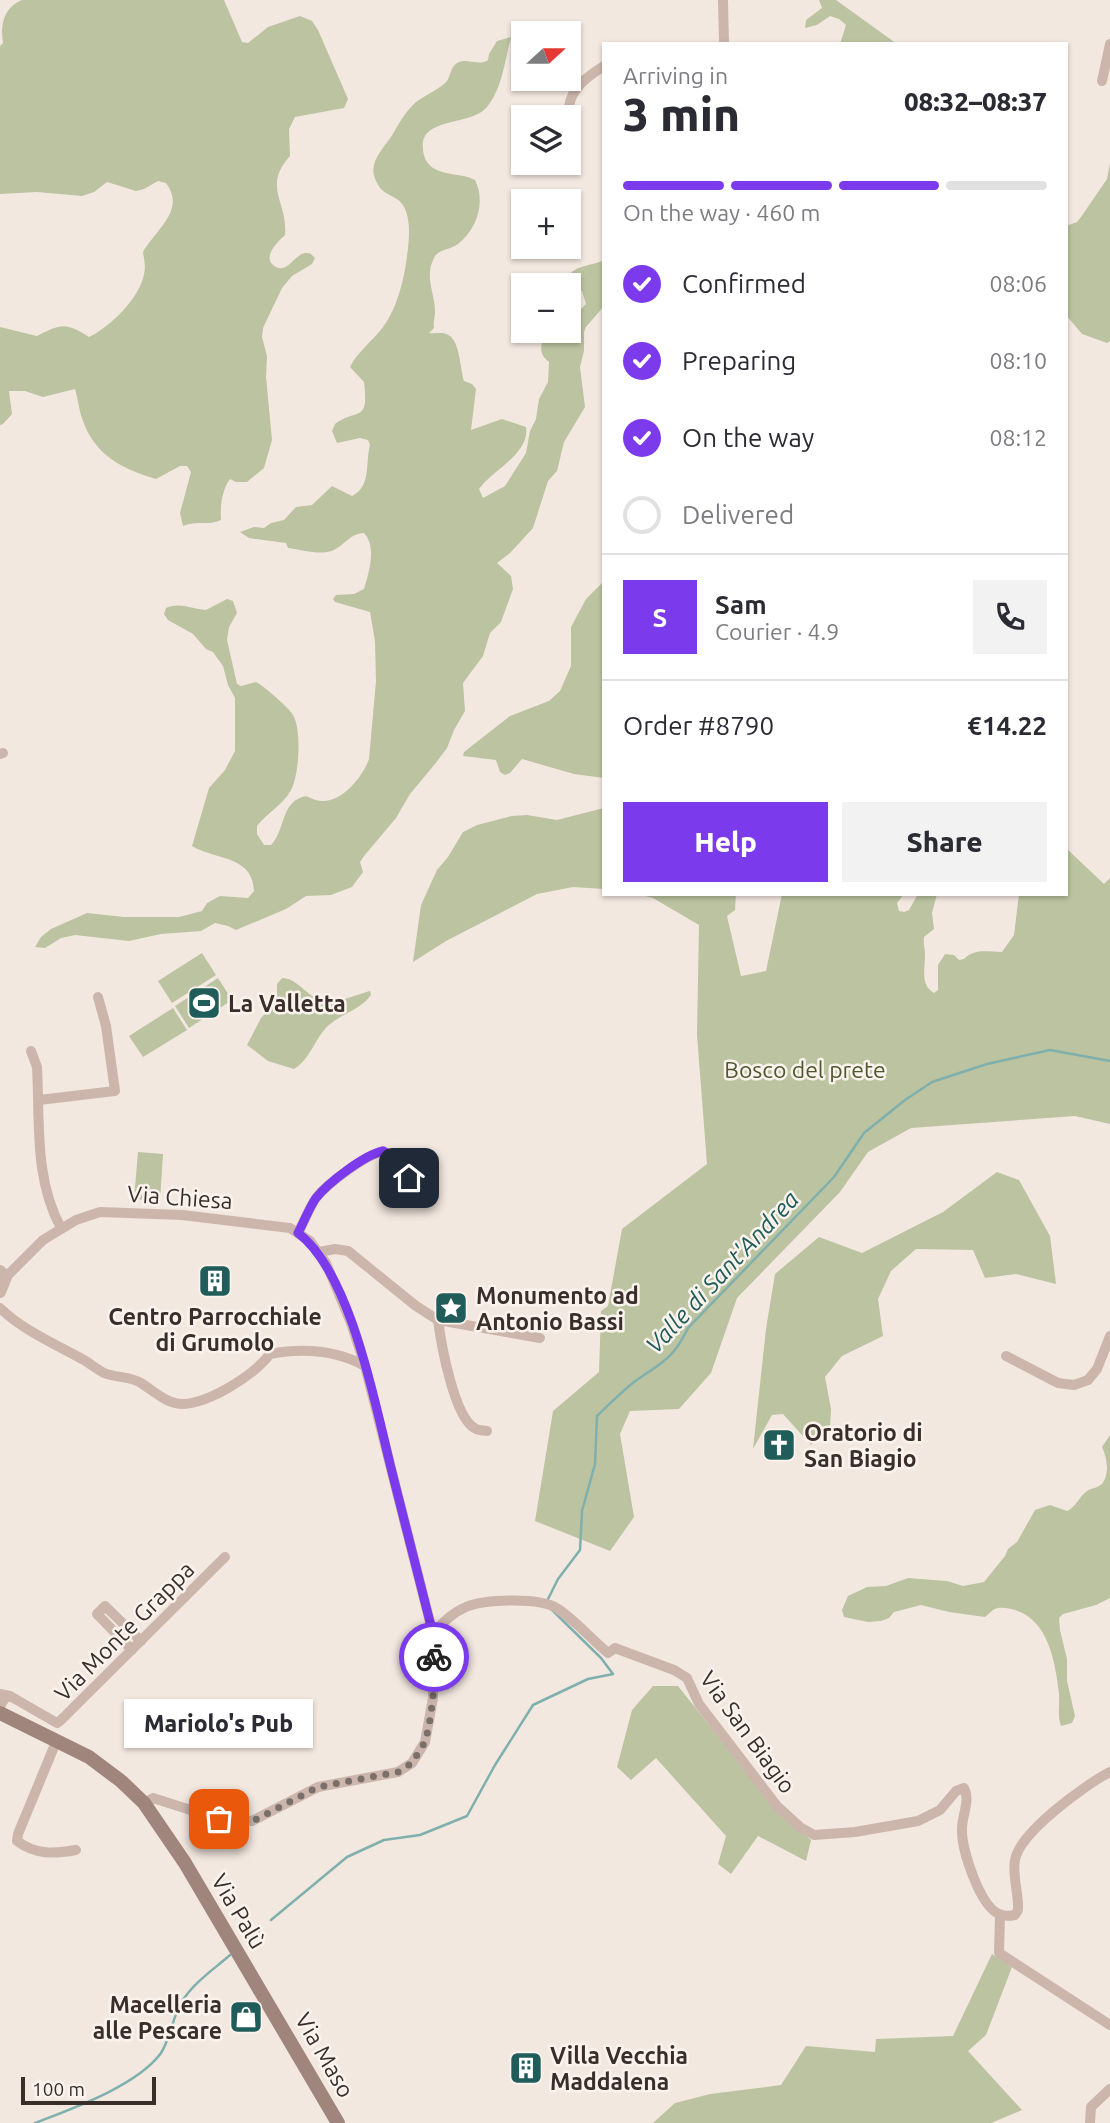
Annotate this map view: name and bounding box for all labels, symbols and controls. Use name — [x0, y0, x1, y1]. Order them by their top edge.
north arrow — [511, 21, 581, 91]
map controls — [511, 21, 581, 343]
text: Arriving in — [623, 63, 728, 88]
text: 08:32–08:37 — [904, 87, 1047, 116]
text: 3 min — [623, 88, 740, 140]
button: layers — [511, 105, 581, 175]
button: + — [511, 189, 581, 259]
text: On the way · 460 m — [623, 200, 820, 225]
icon: check — [623, 265, 661, 303]
text: Confirmed — [682, 269, 806, 298]
text: 08:06 — [989, 271, 1047, 296]
button: − — [511, 273, 581, 343]
icon: check — [623, 342, 661, 380]
text: Preparing — [682, 346, 796, 375]
text: 08:10 — [989, 348, 1047, 373]
icon: check — [623, 419, 661, 457]
text: On the way — [682, 423, 814, 452]
text: 08:12 — [989, 425, 1047, 450]
text: Delivered — [682, 500, 794, 529]
button: phone — [973, 580, 1047, 654]
text: Sam — [715, 590, 767, 619]
text: S — [653, 603, 667, 632]
text: Courier · 4.9 — [715, 619, 839, 644]
text: Order #8790 — [623, 711, 774, 740]
text: €14.22 — [967, 711, 1047, 740]
button: Help — [623, 802, 828, 882]
button: Share — [842, 802, 1047, 882]
sports icon: La Valletta — [185, 984, 223, 1022]
place label: La Valletta — [228, 991, 346, 1016]
park label: Bosco del prete — [724, 1057, 886, 1082]
pin — [379, 1148, 439, 1208]
icon: home — [390, 1159, 428, 1197]
street label: Via Chiesa — [127, 1181, 233, 1213]
water label: Valle di Sant'Andrea — [640, 1186, 804, 1358]
building icon: Centro Parrocchiale di Grumolo — [196, 1262, 234, 1300]
place label: Monumento ad Antonio Bassi — [476, 1283, 639, 1334]
place icon: Monumento ad Antonio Bassi — [432, 1289, 470, 1327]
place label: Centro Parrocchiale di Grumolo — [108, 1304, 322, 1355]
place label: Oratorio di San Biagio — [804, 1420, 923, 1471]
church icon: Oratorio di San Biagio — [760, 1426, 798, 1464]
street label: Via Monte Grappa — [49, 1556, 199, 1706]
courier — [399, 1622, 469, 1692]
icon: bike — [415, 1638, 453, 1676]
street label: Via San Biagio — [695, 1666, 801, 1798]
callout: Mariolo's Pub — [124, 1700, 314, 1749]
text: Mariolo's Pub — [144, 1711, 293, 1736]
pin — [189, 1789, 249, 1849]
icon: bag — [200, 1800, 238, 1838]
street label: Via Palù — [207, 1869, 271, 1953]
place label: Macelleria alle Pescare — [93, 1992, 222, 2043]
shop icon: Macelleria alle Pescare — [227, 1998, 265, 2036]
street label: Via Maso — [291, 2008, 359, 2102]
place label: Villa Vecchia Maddalena — [550, 2043, 688, 2094]
building icon: Villa Vecchia Maddalena — [507, 2049, 545, 2087]
scale bar — [21, 2074, 156, 2106]
text: 100 m — [32, 2078, 85, 2100]

